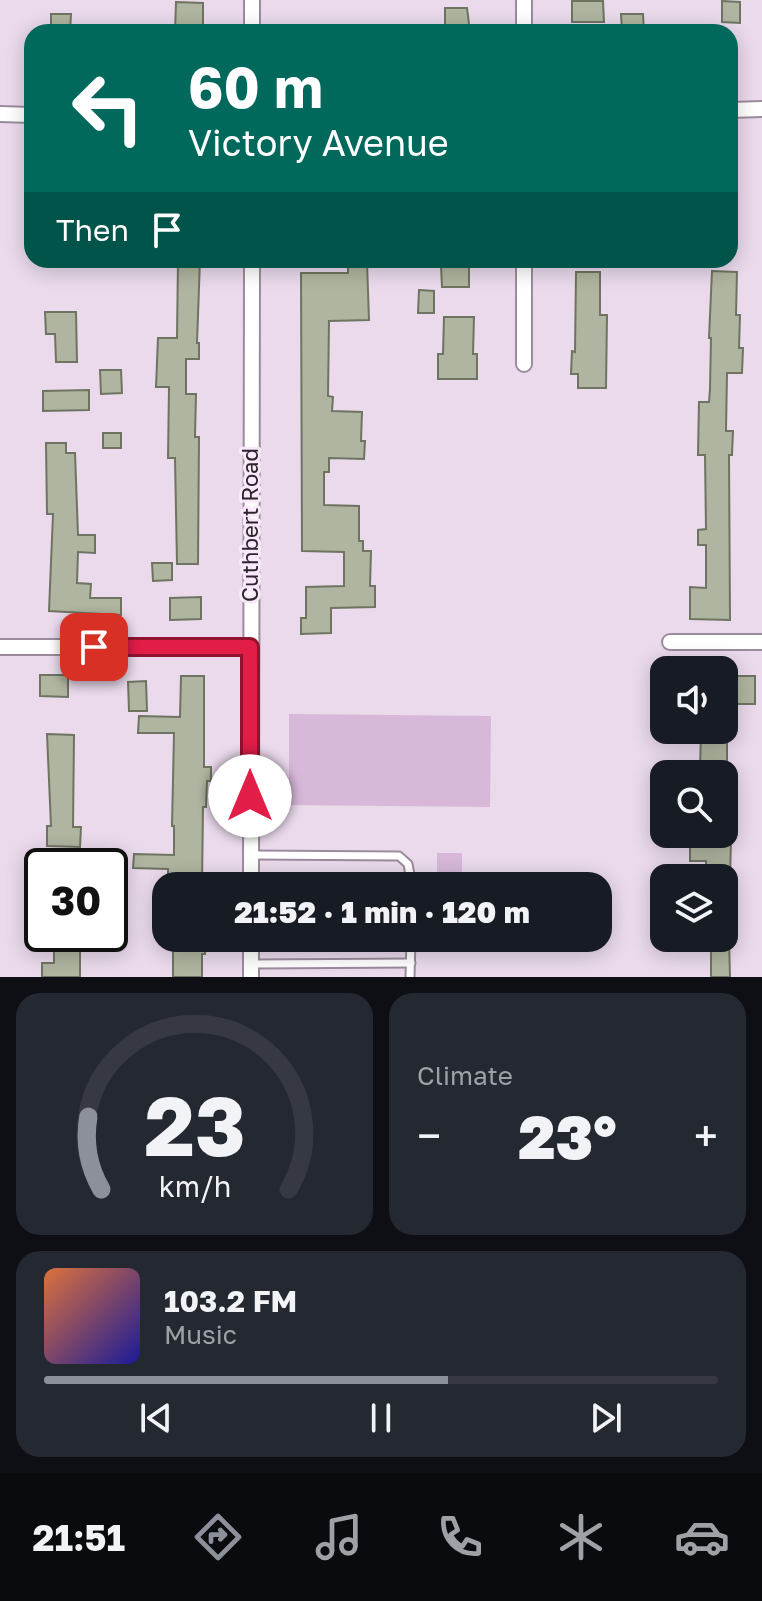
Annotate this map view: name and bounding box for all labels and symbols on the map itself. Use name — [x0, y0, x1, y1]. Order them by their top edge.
street label: Cuthbert Road — [236, 448, 263, 602]
pin — [60, 613, 128, 681]
position arrow — [208, 754, 292, 838]
speed limit sign: 30 — [24, 848, 128, 952]

